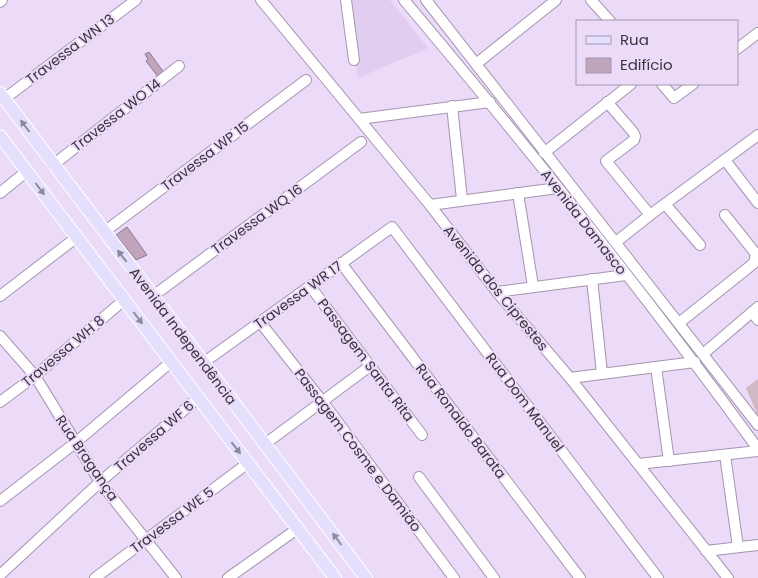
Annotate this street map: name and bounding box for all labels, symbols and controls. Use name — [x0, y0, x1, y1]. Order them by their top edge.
street label: Travessa WN 13 — [21, 9, 119, 89]
legend — [576, 20, 738, 85]
text: Rua — [620, 29, 649, 50]
text: Edifício — [620, 54, 673, 75]
street label: Travessa WO 14 — [67, 74, 165, 156]
street label: Travessa WP 15 — [157, 116, 253, 196]
one-way arrow — [20, 119, 30, 133]
street label: Avenida Damasco — [536, 165, 632, 279]
street label: Travessa WQ 16 — [207, 179, 307, 259]
one-way arrow — [35, 182, 46, 195]
street label: Avenida dos Ciprestes — [439, 221, 553, 355]
one-way arrow — [117, 250, 128, 263]
street label: Travessa WR 17 — [250, 256, 346, 334]
street label: Avenida Independência — [125, 263, 241, 409]
street label: Passagem Santa Rita — [313, 294, 419, 426]
street label: Travessa WH 8 — [17, 310, 109, 392]
one-way arrow — [133, 311, 144, 324]
street label: Rua Dom Manuel — [481, 348, 569, 456]
street label: Rua Ronaldo Barata — [411, 359, 511, 483]
street label: Passagem Cosme e Damião — [290, 364, 426, 536]
street label: Travessa WF 6 — [110, 396, 198, 476]
street label: Rua Bragança — [51, 411, 123, 505]
one-way arrow — [231, 441, 242, 454]
street label: Travessa WE 5 — [126, 482, 218, 558]
one-way arrow — [332, 532, 342, 546]

